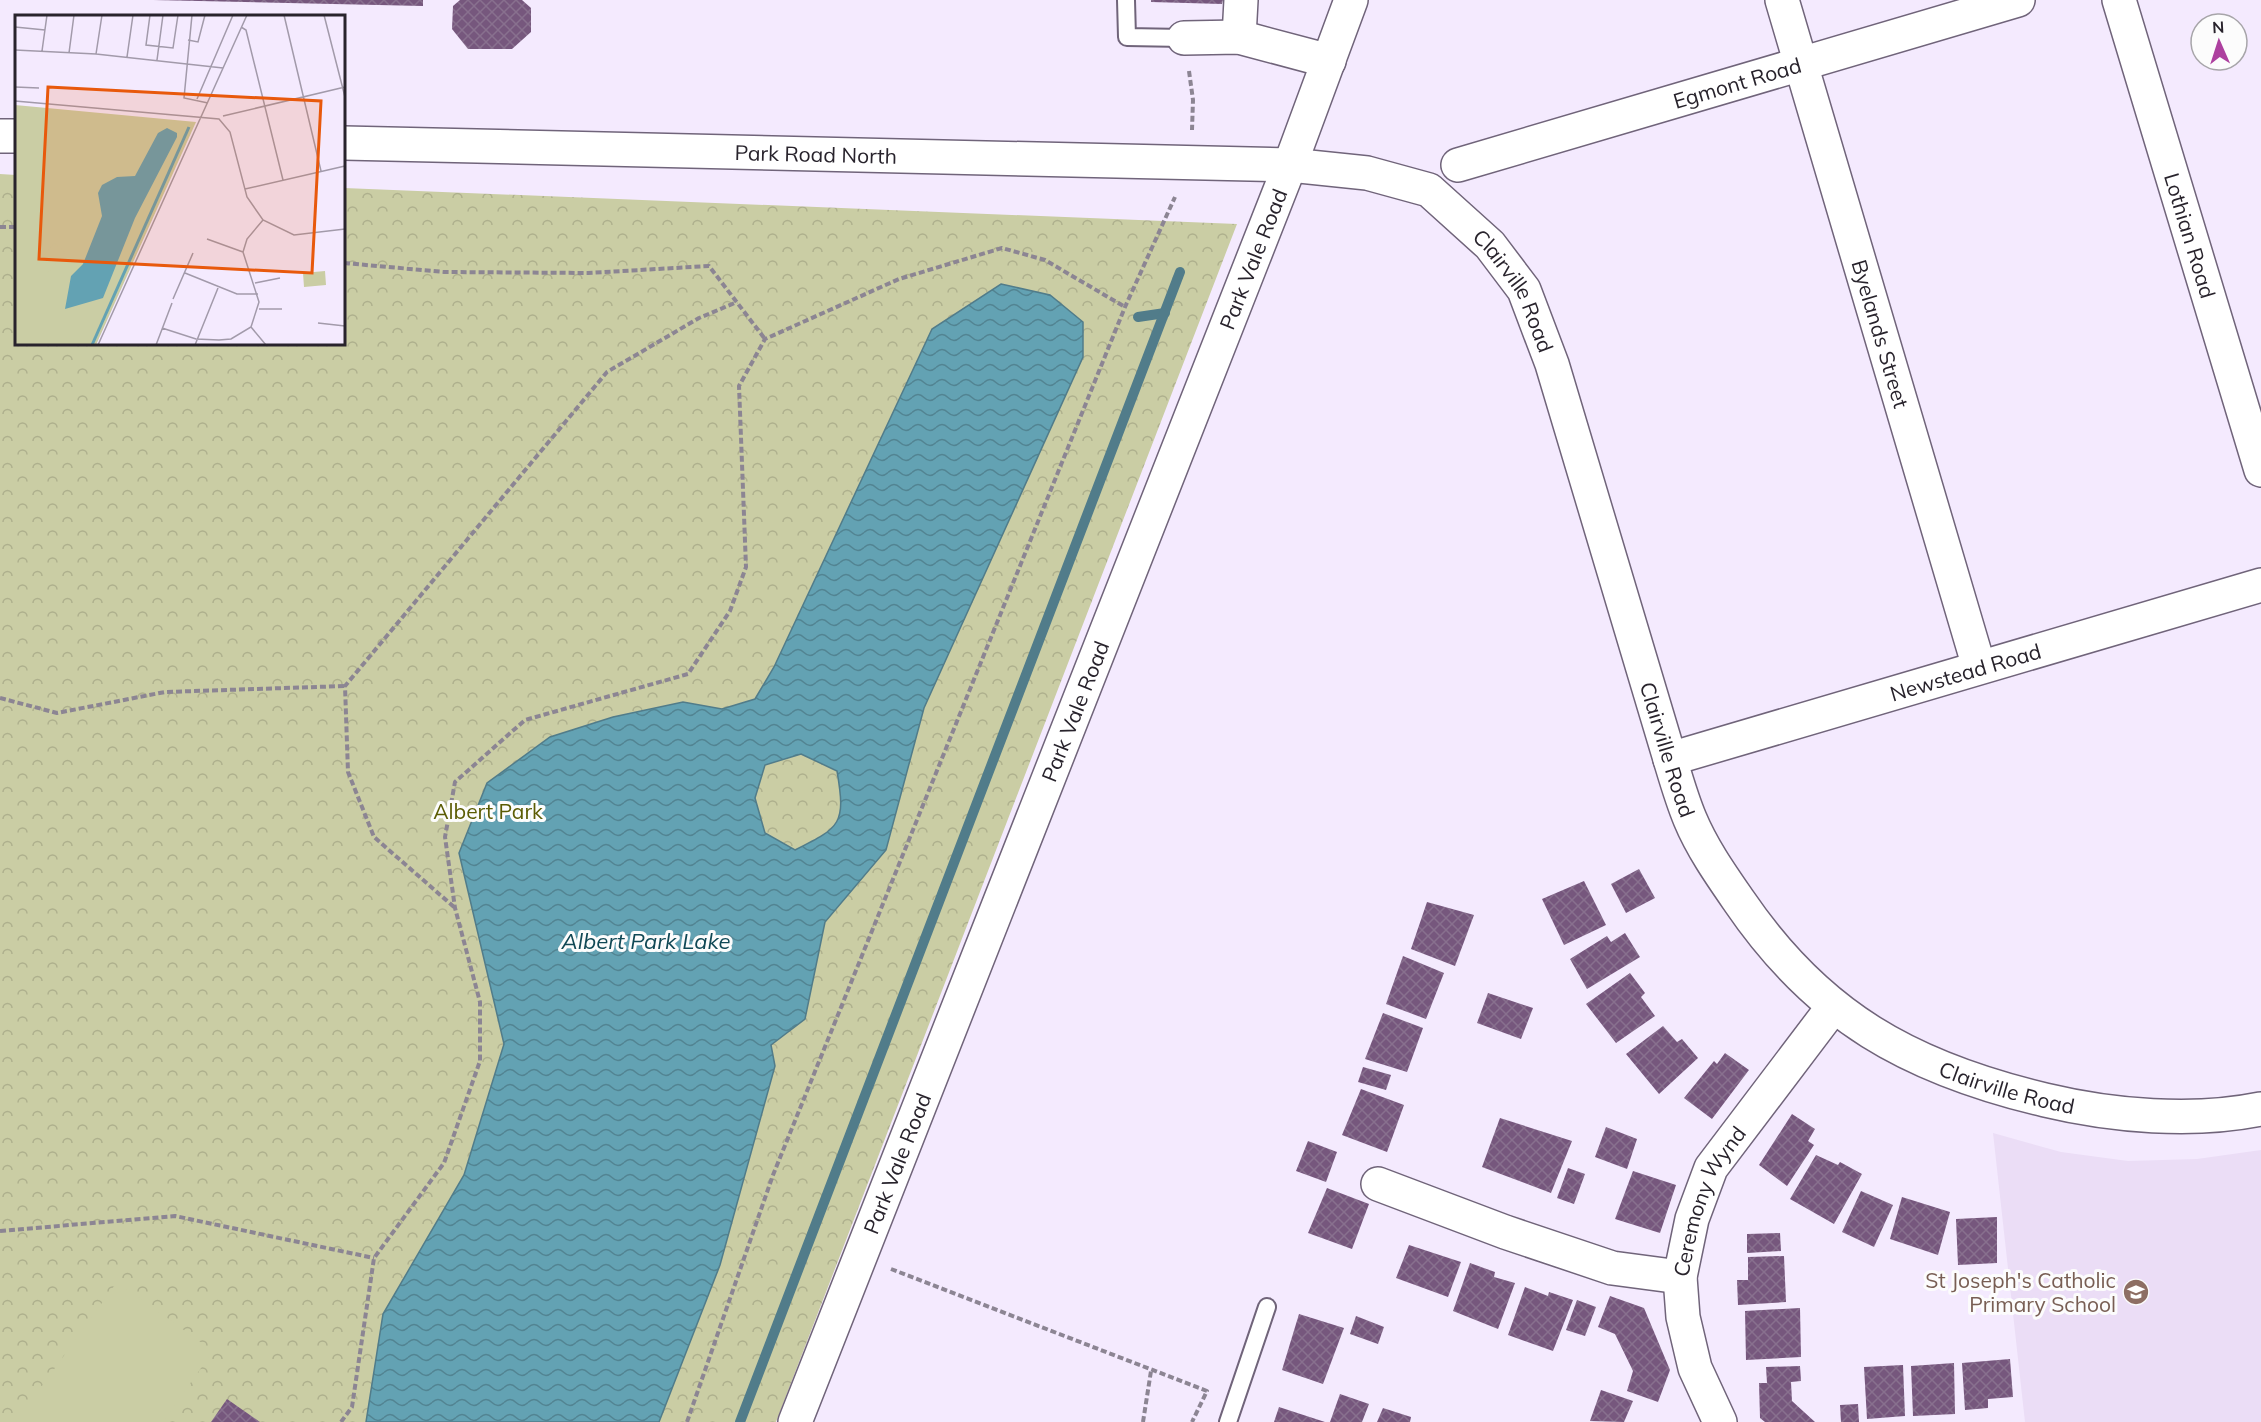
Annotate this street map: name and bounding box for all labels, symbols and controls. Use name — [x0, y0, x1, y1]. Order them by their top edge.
north arrow — [2189, 12, 2249, 72]
inset map — [15, 15, 345, 345]
text: N — [2212, 17, 2225, 37]
street label: Egmont Road — [1670, 52, 1804, 114]
street label: Park Road North — [734, 139, 897, 169]
street label: Lothian Road — [2159, 170, 2221, 301]
street label: Park Vale Road — [1214, 185, 1292, 333]
street label: Clairville Road — [1468, 223, 1559, 356]
street label: Byelands Street — [1846, 257, 1915, 411]
street label: Park Vale Road — [1035, 637, 1114, 785]
street label: Newstead Road — [1887, 637, 2044, 707]
street label: Clairville Road — [1635, 679, 1701, 821]
park label: Albert Park — [433, 798, 543, 824]
water label: Albert Park Lake — [561, 927, 730, 955]
street label: Clairville Road — [1936, 1055, 2077, 1119]
street label: Park Vale Road — [857, 1089, 936, 1238]
street label: Ceremony Wynd — [1667, 1121, 1751, 1279]
place label: St Joseph's Catholic Primary School — [1925, 1267, 2116, 1317]
school or university icon: St Joseph's Catholic Primary School — [2121, 1277, 2151, 1307]

